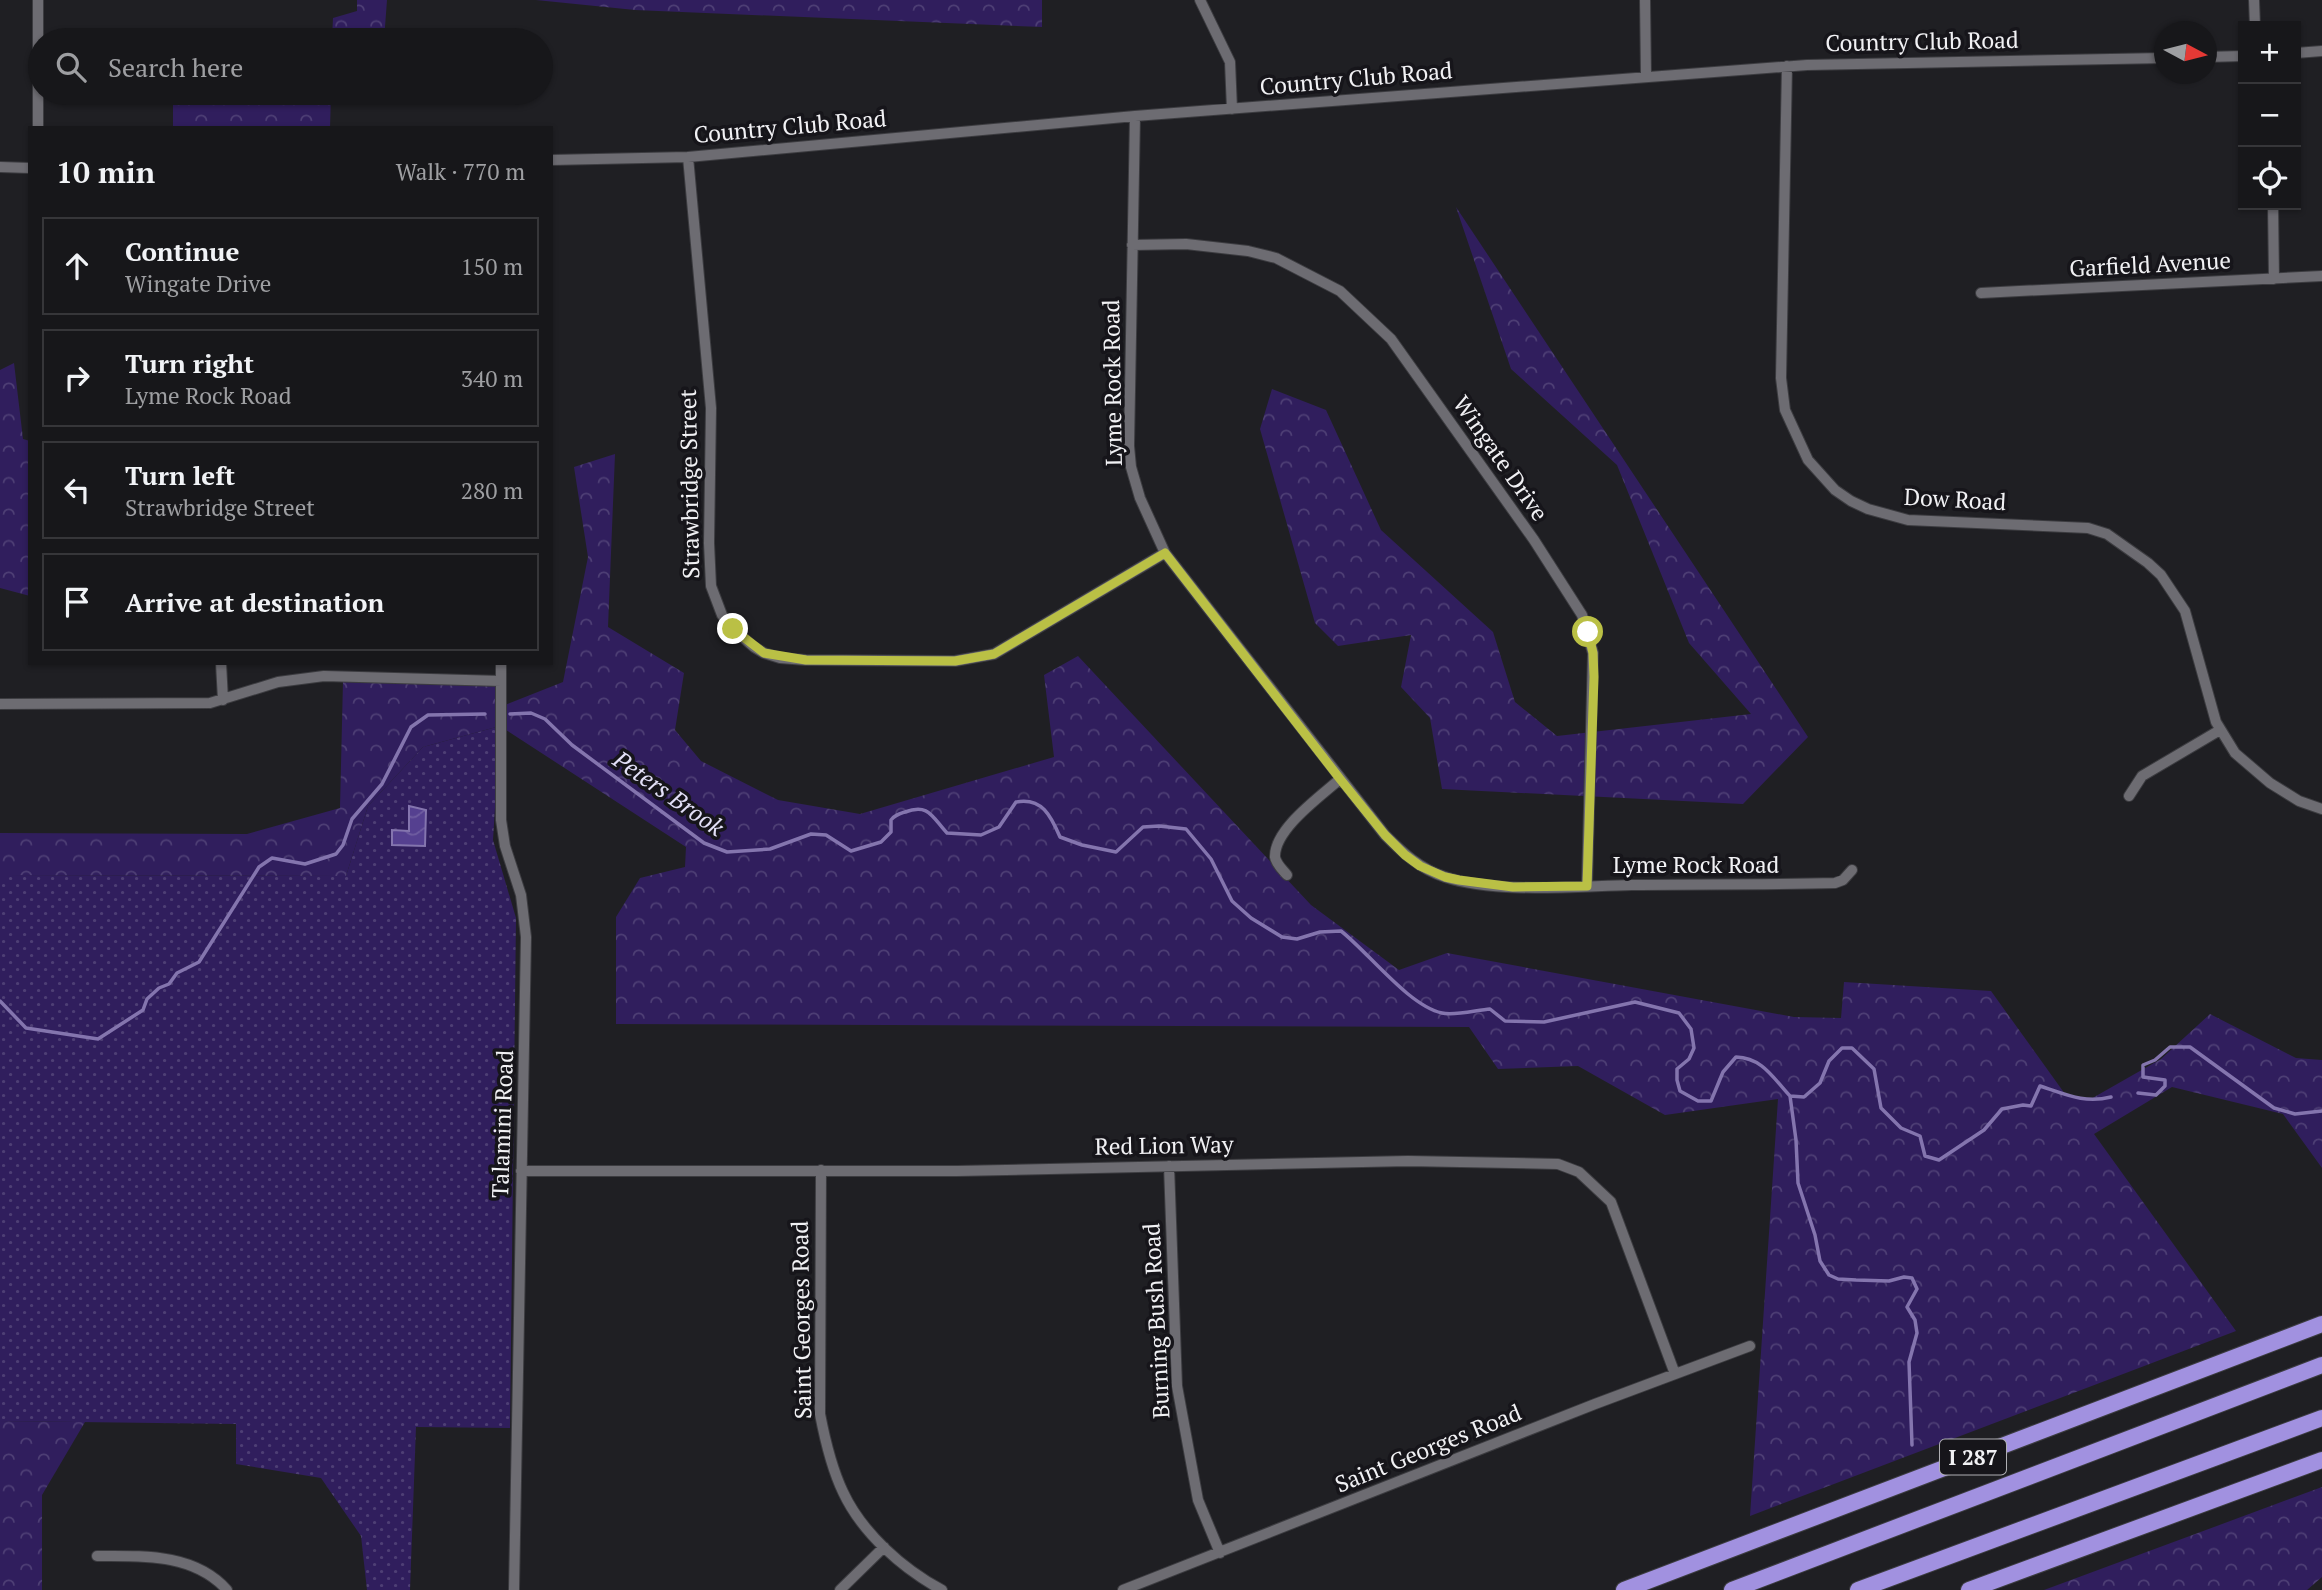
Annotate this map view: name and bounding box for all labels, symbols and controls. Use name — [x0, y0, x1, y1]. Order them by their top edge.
north arrow — [2154, 21, 2217, 84]
map controls — [2238, 21, 2301, 210]
button: + — [2238, 21, 2301, 84]
street label: Country Club Road — [1825, 24, 2019, 58]
search box — [28, 28, 553, 105]
icon: search — [52, 48, 90, 86]
text: Search here — [108, 50, 243, 84]
street label: Country Club Road — [1258, 54, 1454, 102]
button: − — [2238, 84, 2301, 147]
street label: Country Club Road — [692, 102, 888, 150]
button: locate — [2238, 147, 2301, 210]
text: 10 min — [56, 152, 155, 192]
text: Walk · 770 m — [396, 156, 525, 187]
text: Continue — [125, 234, 239, 268]
street label: Garfield Avenue — [2068, 244, 2232, 284]
icon: ahead — [58, 247, 96, 285]
text: 150 m — [461, 251, 523, 282]
text: Wingate Drive — [125, 268, 271, 299]
street label: Lyme Rock Road — [1095, 299, 1129, 467]
text: Turn right — [125, 346, 254, 380]
icon: right — [58, 359, 96, 397]
text: 340 m — [461, 363, 523, 394]
text: Lyme Rock Road — [125, 380, 292, 411]
street label: Strawbridge Street — [672, 388, 706, 579]
street label: Wingate Drive — [1446, 389, 1556, 527]
text: Turn left — [125, 458, 235, 492]
icon: left — [58, 471, 96, 509]
text: 280 m — [461, 475, 523, 506]
street label: Dow Road — [1903, 481, 2007, 517]
text: Strawbridge Street — [125, 492, 315, 523]
icon: arrive — [58, 583, 96, 621]
text: Arrive at destination — [125, 585, 384, 619]
route end — [717, 613, 748, 644]
route start — [1572, 616, 1603, 647]
water label: Peters Brook — [606, 742, 731, 843]
street label: Lyme Rock Road — [1613, 849, 1780, 880]
street label: Talamini Road — [484, 1049, 520, 1198]
street label: Red Lion Way — [1094, 1128, 1234, 1162]
street label: Saint Georges Road — [784, 1220, 818, 1419]
street label: Burning Bush Road — [1135, 1222, 1177, 1420]
street label: Saint Georges Road — [1330, 1396, 1526, 1499]
road number: I 287 — [1940, 1440, 2006, 1474]

